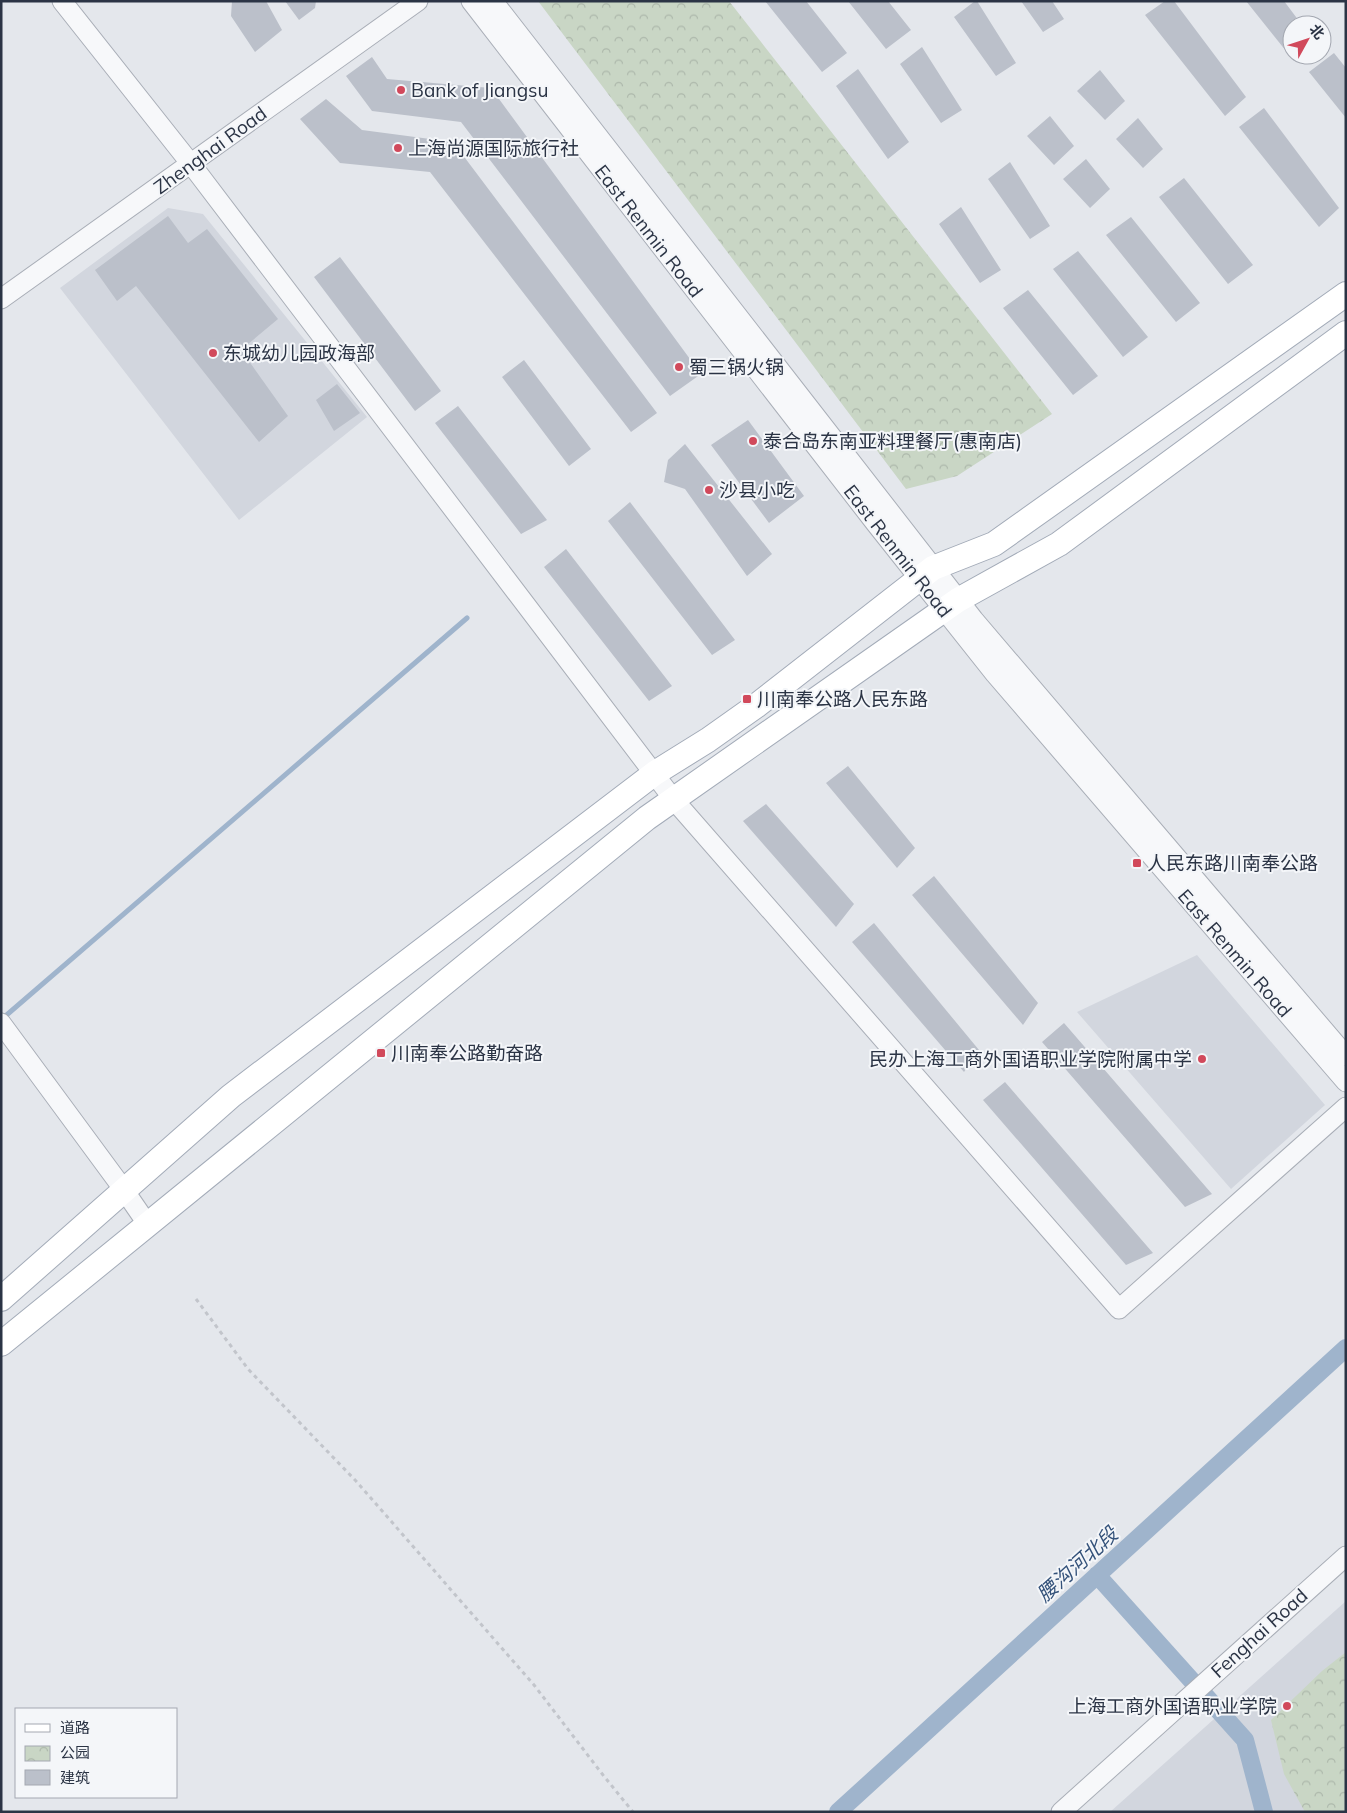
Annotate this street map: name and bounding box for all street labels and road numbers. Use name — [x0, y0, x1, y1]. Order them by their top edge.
street label: Zhenghai Road — [149, 101, 271, 199]
street label: East Renmin Road — [590, 160, 708, 302]
street label: East Renmin Road — [839, 480, 957, 622]
street label: East Renmin Road — [1173, 884, 1297, 1022]
street label: Fenghai Road — [1206, 1583, 1312, 1683]

